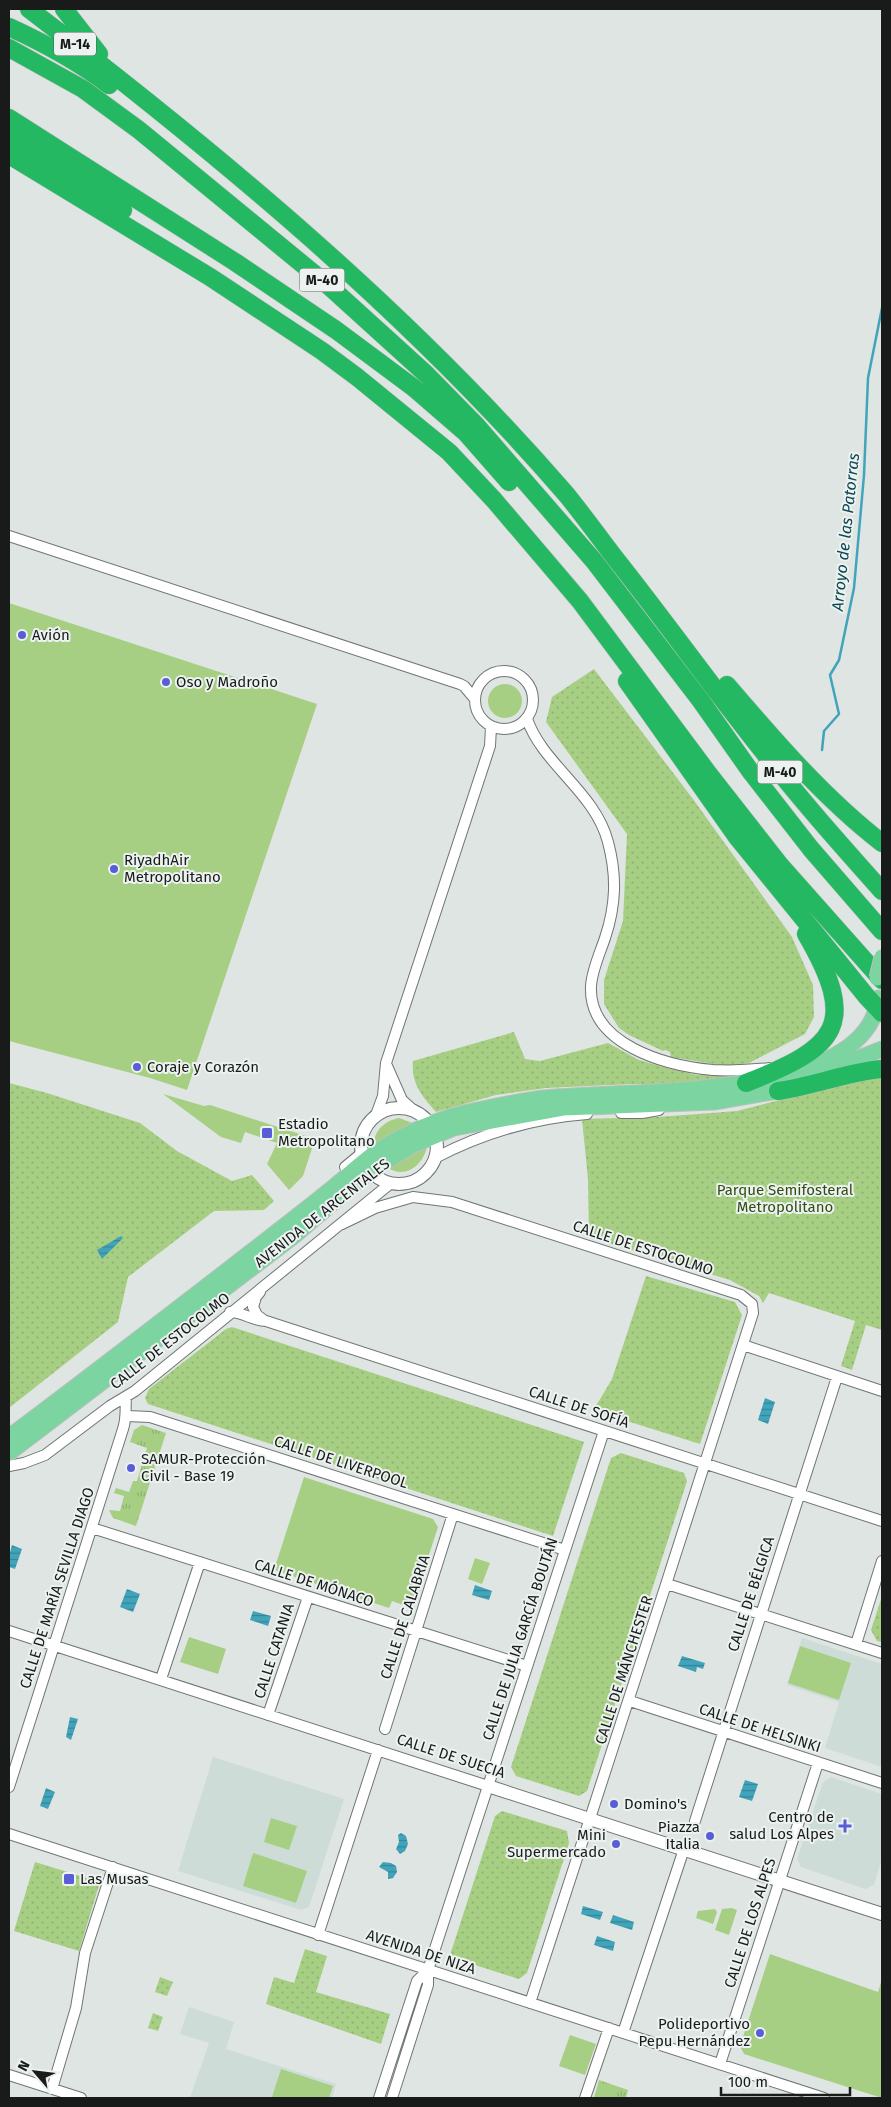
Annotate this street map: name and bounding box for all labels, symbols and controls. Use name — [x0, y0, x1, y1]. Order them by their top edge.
road number: M-14 — [54, 33, 96, 56]
road number: M-40 — [300, 268, 344, 292]
water label: Arroyo de las Patorras — [828, 452, 863, 613]
place label: Avión — [32, 626, 70, 644]
marker: Avión — [16, 629, 28, 641]
place label: Oso y Madroño — [176, 673, 278, 691]
marker: Oso y Madroño — [160, 676, 172, 688]
road number: M-40 — [758, 760, 802, 784]
place label: RiyadhAir Metropolitano — [124, 851, 221, 886]
marker: RiyadhAir Metropolitano — [108, 863, 120, 875]
place label: Coraje y Corazón — [147, 1058, 259, 1076]
marker: Coraje y Corazón — [131, 1061, 143, 1073]
place label: Estadio Metropolitano — [278, 1115, 375, 1150]
marker: Estadio Metropolitano — [260, 1126, 274, 1140]
street label: AVENIDA DE ARCENTALES — [251, 1155, 393, 1271]
park label: Parque Semifosteral Metropolitano — [717, 1181, 854, 1216]
street label: CALLE DE ESTOCOLMO — [570, 1217, 716, 1279]
street label: CALLE DE ESTOCOLMO — [107, 1289, 233, 1393]
street label: CALLE DE SOFÍA — [527, 1382, 632, 1432]
street label: CALLE DE LIVERPOOL — [272, 1432, 411, 1492]
place label: SAMUR-Protección Civil - Base 19 — [141, 1450, 266, 1485]
marker: SAMUR-Protección Civil - Base 19 — [125, 1462, 137, 1474]
street label: CALLE DE MARÍA SEVILLA DIAGO — [16, 1485, 98, 1691]
street label: CALLE DE BÉLGICA — [724, 1534, 778, 1654]
street label: CALLE DE JULIA GARCÍA BOUTÁN — [479, 1535, 561, 1743]
street label: CALLE DE CALABRIA — [376, 1552, 434, 1682]
street label: CALLE DE MÓNACO — [252, 1555, 376, 1611]
street label: CALLE DE MÁNCHESTER — [591, 1593, 657, 1747]
street label: CALLE CATANIA — [250, 1601, 298, 1701]
street label: CALLE DE HELSINKI — [697, 1700, 823, 1756]
street label: CALLE DE SUECIA — [394, 1730, 508, 1782]
place label: Domino's — [624, 1795, 687, 1813]
marker: Domino's — [608, 1798, 620, 1810]
place label: Centro de salud Los Alpes — [729, 1808, 834, 1843]
place label: Piazza Italia — [658, 1818, 700, 1853]
marker: Centro de salud Los Alpes — [838, 1819, 852, 1833]
place label: Mini Supermercado — [507, 1826, 606, 1861]
marker: Piazza Italia — [704, 1830, 716, 1842]
marker: Mini Supermercado — [610, 1838, 622, 1850]
street label: CALLE DE LOS ALPES — [720, 1856, 780, 1990]
place label: Las Musas — [80, 1870, 149, 1888]
marker: Las Musas — [62, 1872, 76, 1886]
street label: AVENIDA DE NIZA — [364, 1926, 478, 1978]
place label: Polideportivo Pepu Hernández — [638, 2015, 750, 2050]
marker: Polideportivo Pepu Hernández — [754, 2027, 766, 2039]
north arrow — [10, 2047, 60, 2097]
text: N — [14, 2058, 34, 2074]
scale bar — [721, 2064, 850, 2096]
text: 100 m — [728, 2073, 768, 2091]

